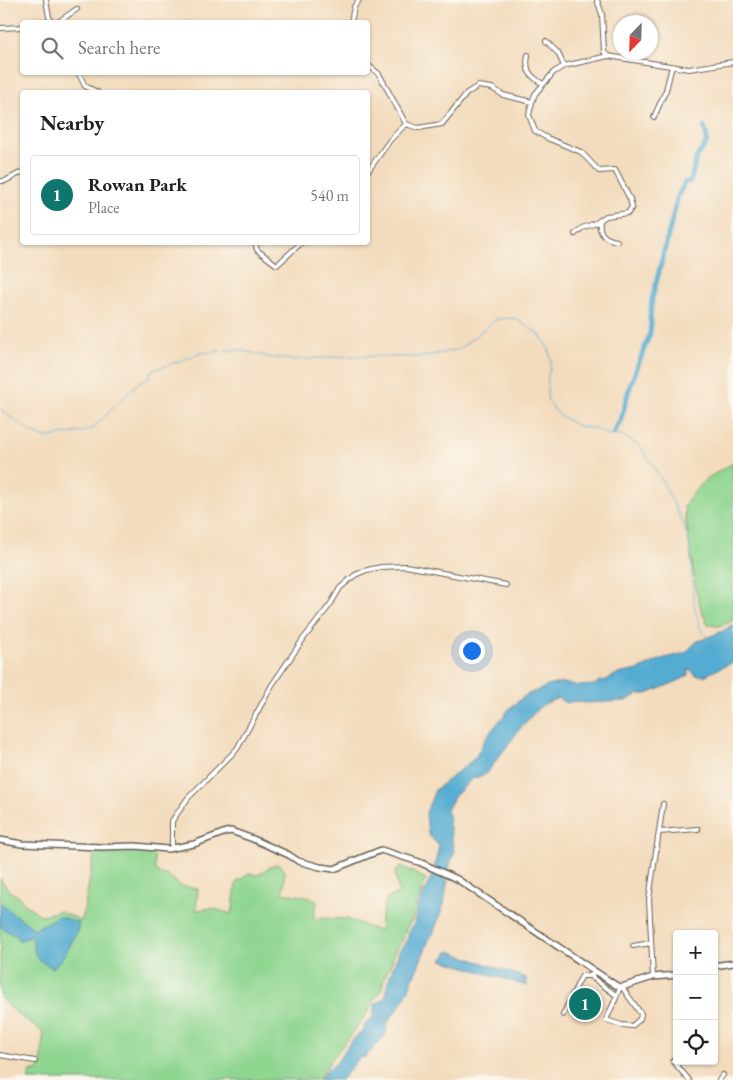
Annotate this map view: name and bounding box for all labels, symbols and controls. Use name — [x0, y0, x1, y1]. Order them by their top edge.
north arrow — [613, 15, 658, 60]
search box — [20, 20, 370, 75]
icon: search — [38, 34, 66, 62]
text: Search here — [78, 35, 160, 60]
text: Nearby — [40, 109, 104, 136]
text: Rowan Park — [88, 172, 187, 197]
text: 1 — [53, 185, 61, 206]
text: 540 m — [310, 185, 349, 206]
text: Place — [88, 197, 120, 218]
your location — [459, 638, 485, 664]
map controls — [673, 930, 718, 1065]
button: + — [673, 930, 718, 975]
button: − — [673, 975, 718, 1020]
pin: 1 — [569, 985, 601, 1023]
button: locate — [673, 1020, 718, 1065]

